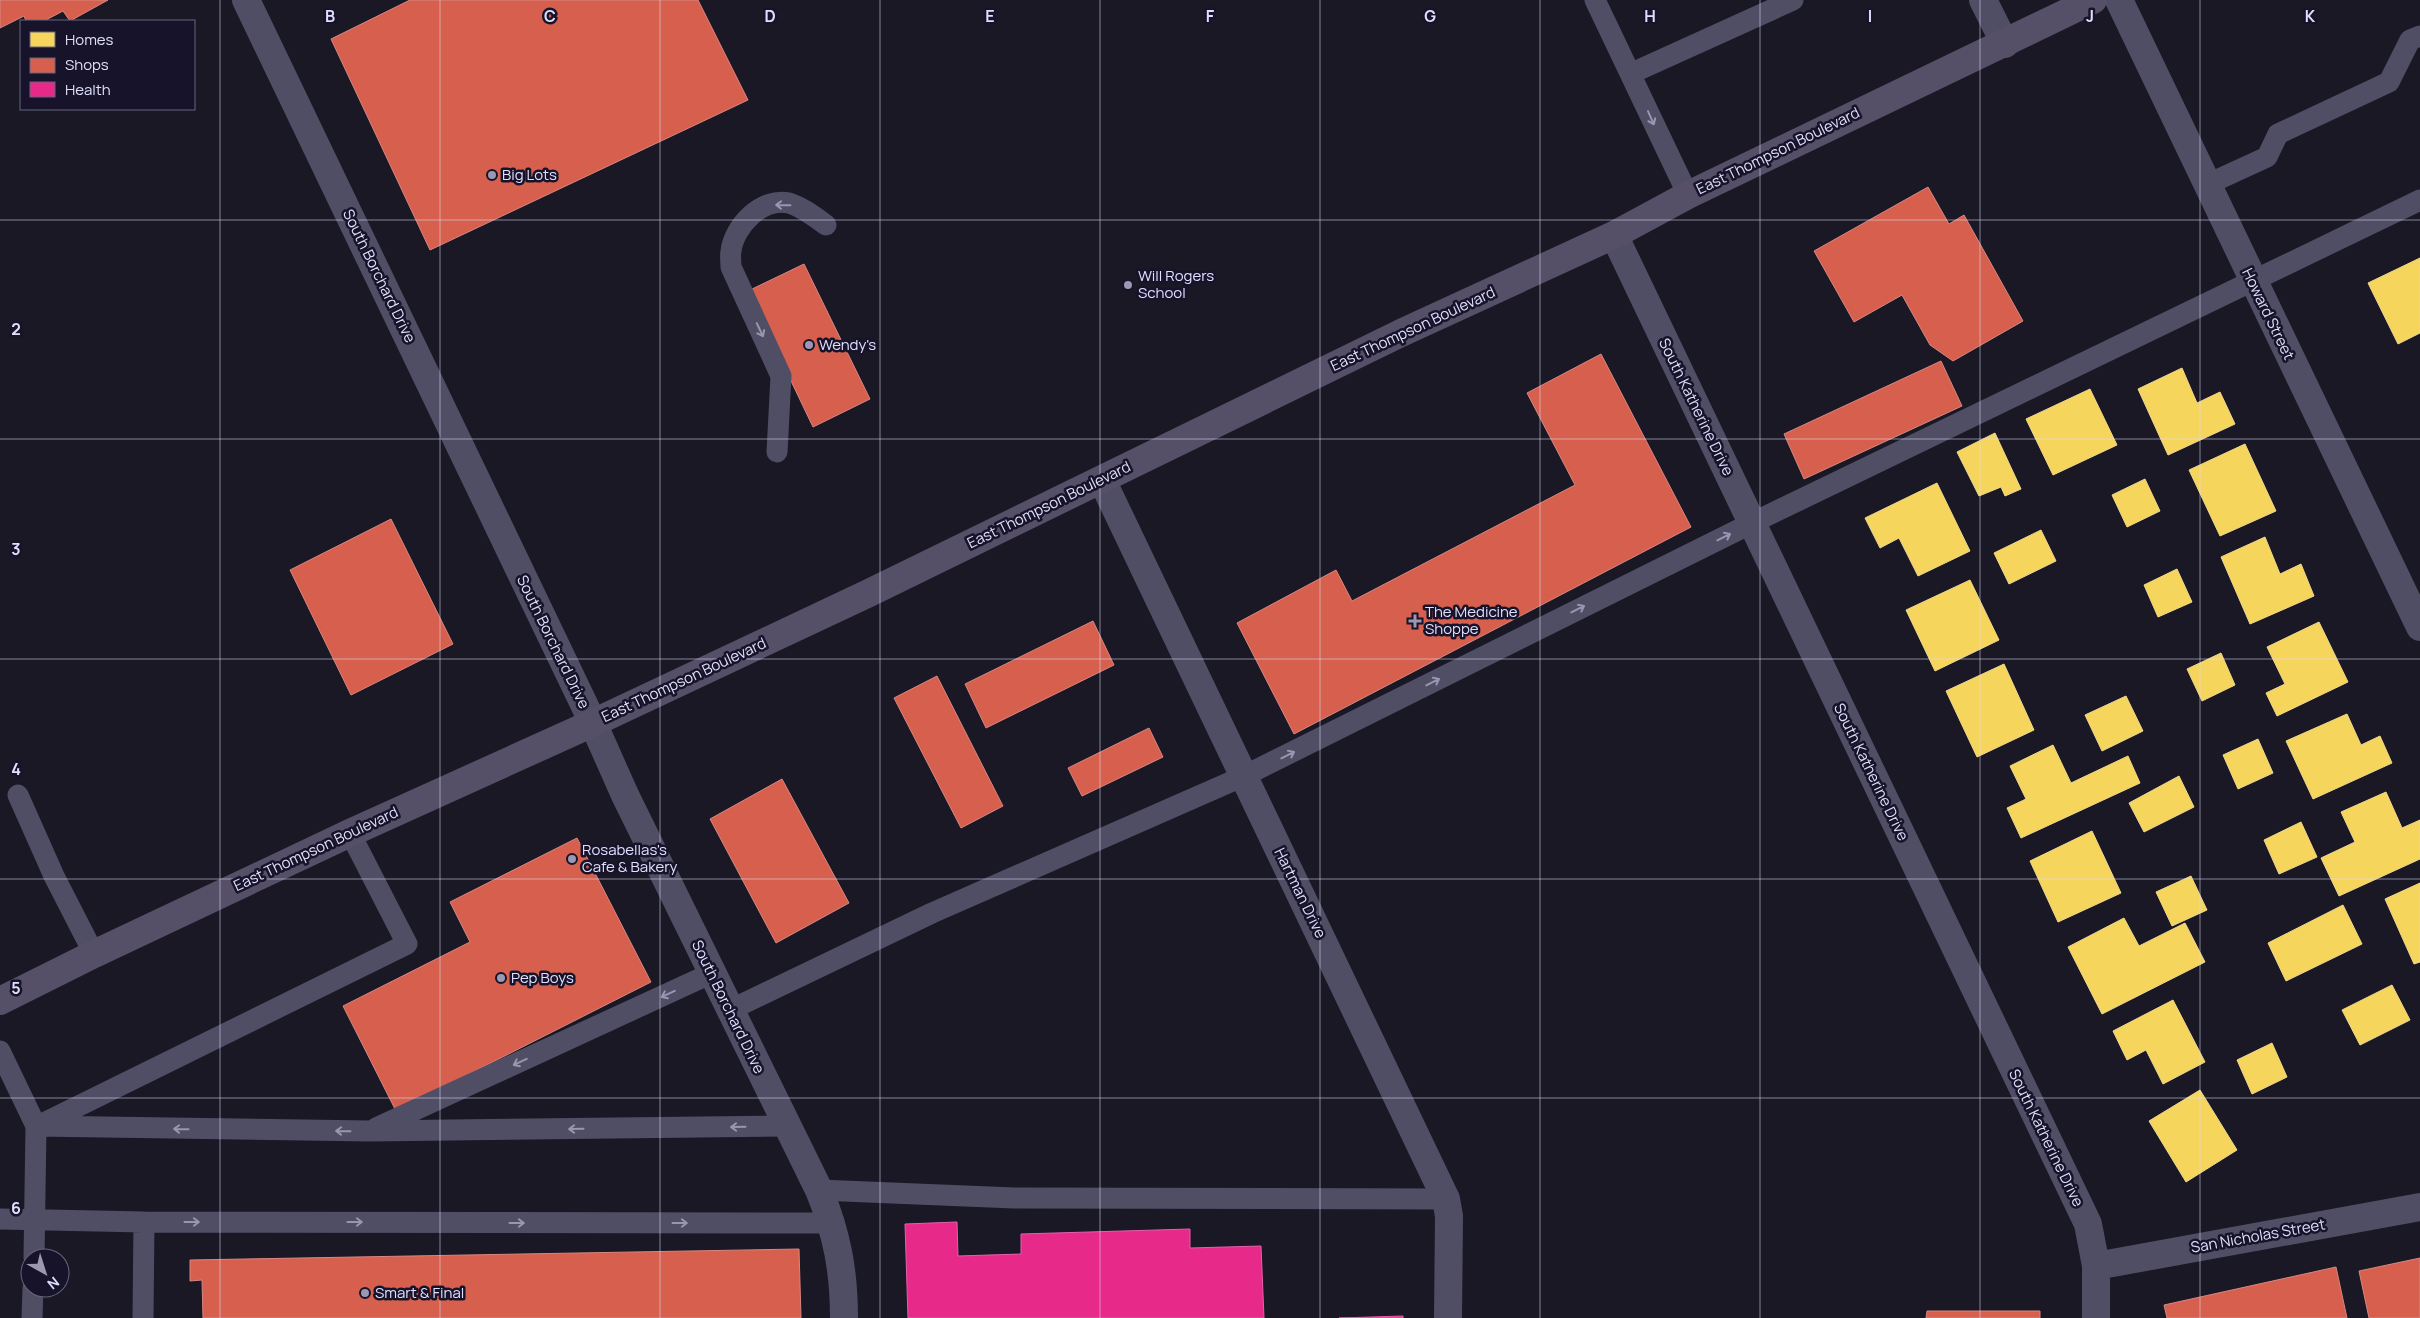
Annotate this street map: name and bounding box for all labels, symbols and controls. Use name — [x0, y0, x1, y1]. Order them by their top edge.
text: B — [325, 5, 335, 27]
text: C — [544, 5, 556, 27]
text: D — [764, 5, 776, 27]
text: E — [985, 5, 995, 27]
text: F — [1206, 5, 1215, 27]
text: G — [1424, 5, 1436, 27]
text: H — [1644, 5, 1656, 27]
text: I — [1868, 5, 1872, 27]
text: J — [2086, 5, 2094, 27]
text: K — [2305, 5, 2316, 27]
legend — [20, 20, 195, 110]
text: Homes — [65, 29, 114, 50]
text: Shops — [65, 54, 109, 75]
text: Health — [65, 79, 111, 100]
street label: East Thompson Boulevard — [1693, 102, 1863, 199]
one-way arrow — [1647, 110, 1657, 125]
place label: Big Lots — [502, 164, 557, 185]
marker: Big Lots — [486, 169, 498, 181]
one-way arrow — [776, 200, 792, 209]
street label: South Borchard Drive — [338, 206, 421, 346]
street label: Howard Street — [2237, 264, 2300, 363]
place label: Will Rogers School — [1138, 265, 1214, 303]
marker: Will Rogers School — [1122, 279, 1134, 291]
street label: East Thompson Boulevard — [1327, 281, 1498, 376]
text: 2 — [11, 318, 21, 340]
one-way arrow — [756, 322, 765, 337]
place label: Wendy's — [819, 334, 876, 355]
street label: South Katherine Drive — [1654, 335, 1739, 479]
marker: Wendy's — [803, 339, 815, 351]
street label: East Thompson Boulevard — [964, 456, 1134, 553]
one-way arrow — [1716, 531, 1731, 541]
text: 3 — [11, 538, 21, 560]
street label: South Borchard Drive — [512, 572, 595, 712]
place label: The Medicine Shoppe — [1425, 601, 1518, 639]
one-way arrow — [1570, 604, 1585, 613]
marker: The Medicine Shoppe — [1409, 615, 1421, 627]
street label: East Thompson Boulevard — [598, 632, 769, 727]
one-way arrow — [1425, 677, 1440, 686]
street label: South Katherine Drive — [1829, 700, 1914, 844]
one-way arrow — [1280, 750, 1295, 760]
text: 4 — [11, 758, 21, 780]
street label: East Thompson Boulevard — [230, 801, 401, 896]
place label: Rosabellas's Cafe & Bakery — [582, 839, 678, 877]
street label: Hartman Drive — [1270, 844, 1331, 942]
marker: Rosabellas's Cafe & Bakery — [566, 853, 578, 865]
street label: South Borchard Drive — [687, 937, 770, 1077]
place label: Pep Boys — [511, 967, 574, 988]
marker: Pep Boys — [495, 972, 507, 984]
text: 5 — [11, 977, 21, 999]
one-way arrow — [661, 989, 676, 999]
one-way arrow — [513, 1057, 528, 1067]
street label: South Katherine Drive — [2004, 1066, 2089, 1210]
one-way arrow — [730, 1122, 746, 1132]
one-way arrow — [173, 1124, 189, 1133]
one-way arrow — [568, 1124, 584, 1134]
one-way arrow — [335, 1126, 352, 1136]
text: 6 — [11, 1197, 21, 1219]
street label: San Nicholas Street — [2189, 1213, 2327, 1258]
one-way arrow — [184, 1217, 200, 1227]
one-way arrow — [346, 1217, 363, 1227]
one-way arrow — [509, 1218, 525, 1228]
one-way arrow — [672, 1218, 688, 1228]
north arrow — [20, 1248, 70, 1298]
text: N — [44, 1273, 63, 1294]
place label: Smart & Final — [375, 1282, 464, 1303]
marker: Smart & Final — [359, 1287, 371, 1299]

